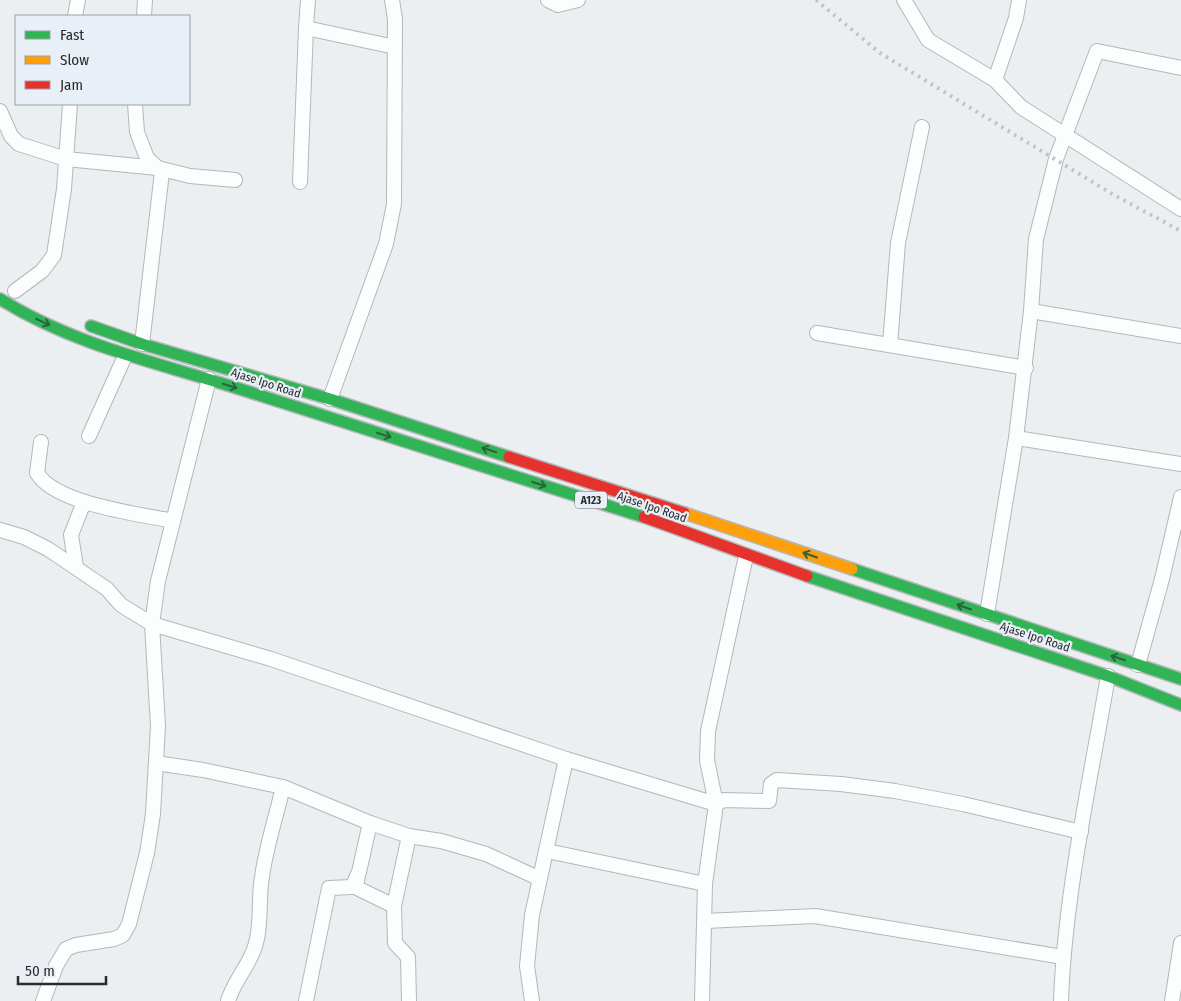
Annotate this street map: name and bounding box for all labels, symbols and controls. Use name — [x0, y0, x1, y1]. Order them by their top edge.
legend — [15, 15, 190, 105]
text: Fast — [60, 26, 84, 44]
text: Slow — [60, 51, 89, 69]
text: Jam — [60, 76, 83, 94]
one-way arrow — [35, 317, 50, 327]
street label: Ajase Ipo Road — [229, 365, 303, 401]
one-way arrow — [221, 381, 237, 391]
one-way arrow — [376, 431, 392, 440]
one-way arrow — [482, 445, 498, 454]
one-way arrow — [531, 480, 547, 490]
street label: Ajase Ipo Road — [615, 489, 689, 525]
road number: A123 — [575, 492, 607, 508]
one-way arrow — [803, 550, 818, 559]
one-way arrow — [957, 602, 972, 611]
street label: Ajase Ipo Road — [998, 619, 1072, 655]
one-way arrow — [1110, 653, 1126, 663]
scale bar — [18, 954, 105, 986]
text: 50 m — [25, 962, 55, 980]

